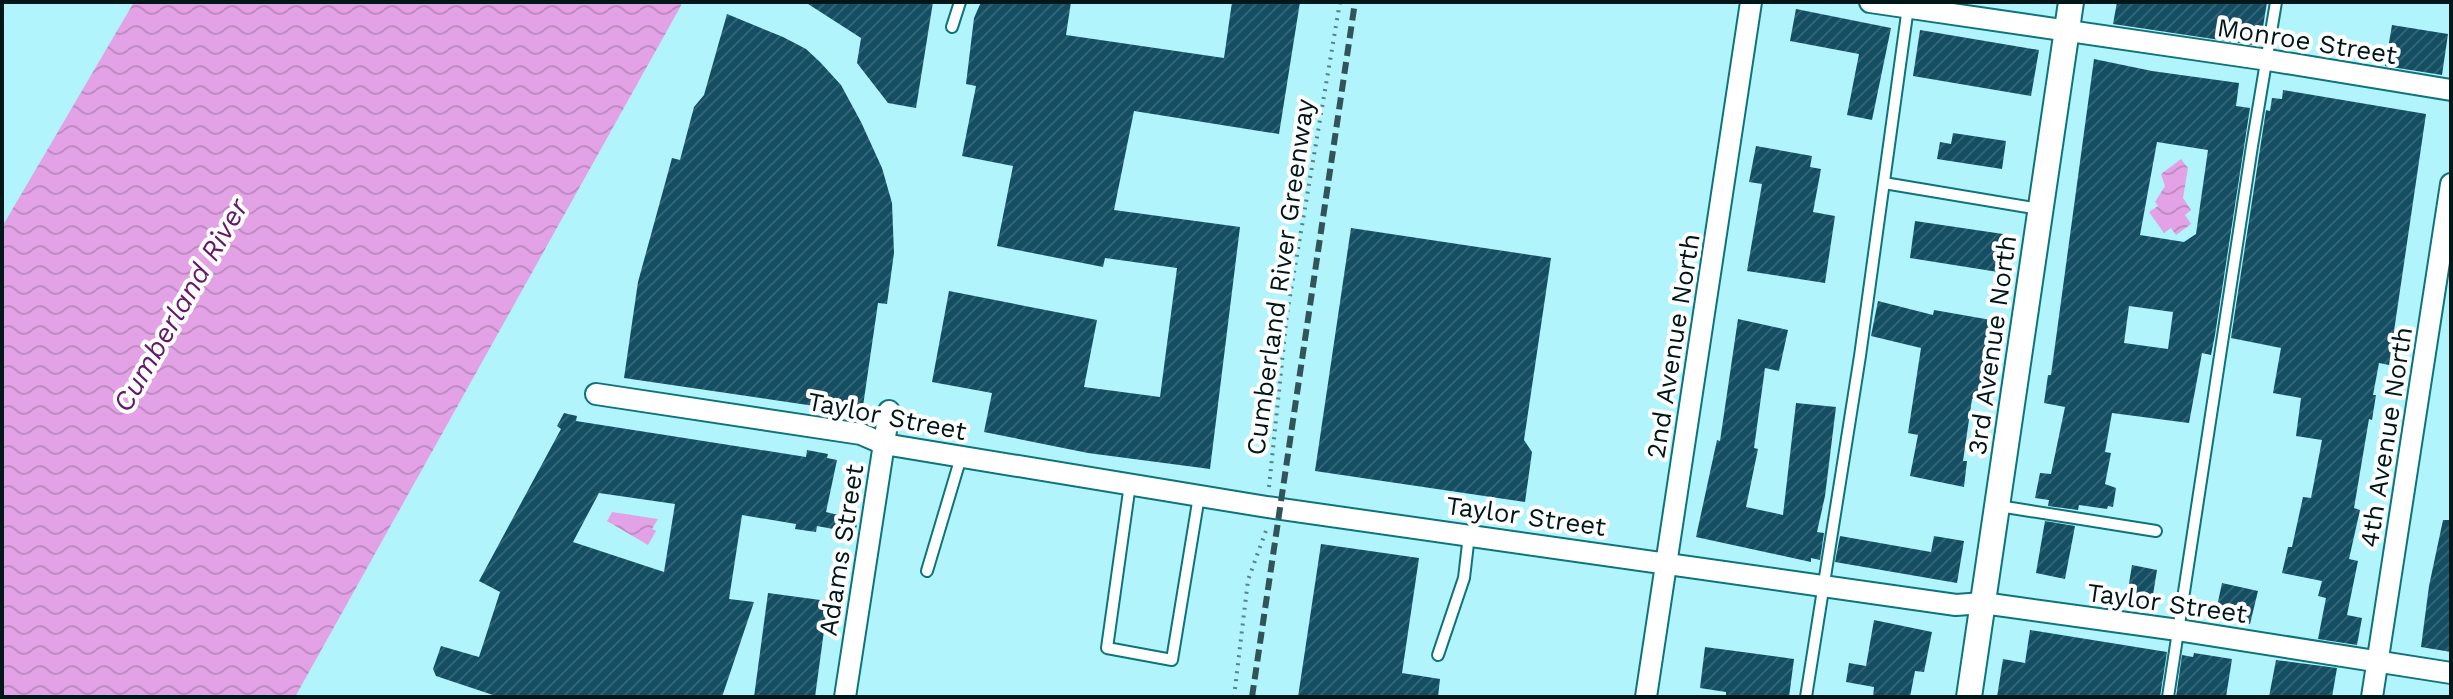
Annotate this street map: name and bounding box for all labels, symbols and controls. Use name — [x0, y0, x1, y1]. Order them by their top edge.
street label: Monroe Street — [2215, 12, 2399, 70]
street label: Cumberland River Greenway — [1240, 96, 1320, 457]
water label: Cumberland River — [106, 192, 255, 418]
street label: 2nd Avenue North — [1640, 231, 1706, 461]
street label: 3rd Avenue North — [1962, 233, 2022, 457]
street label: 4th Avenue North — [2354, 325, 2418, 549]
street label: Taylor Street — [805, 386, 969, 446]
street label: Adams Street — [813, 462, 869, 638]
street label: Taylor Street — [1444, 490, 1608, 542]
street label: Taylor Street — [2085, 577, 2249, 629]

